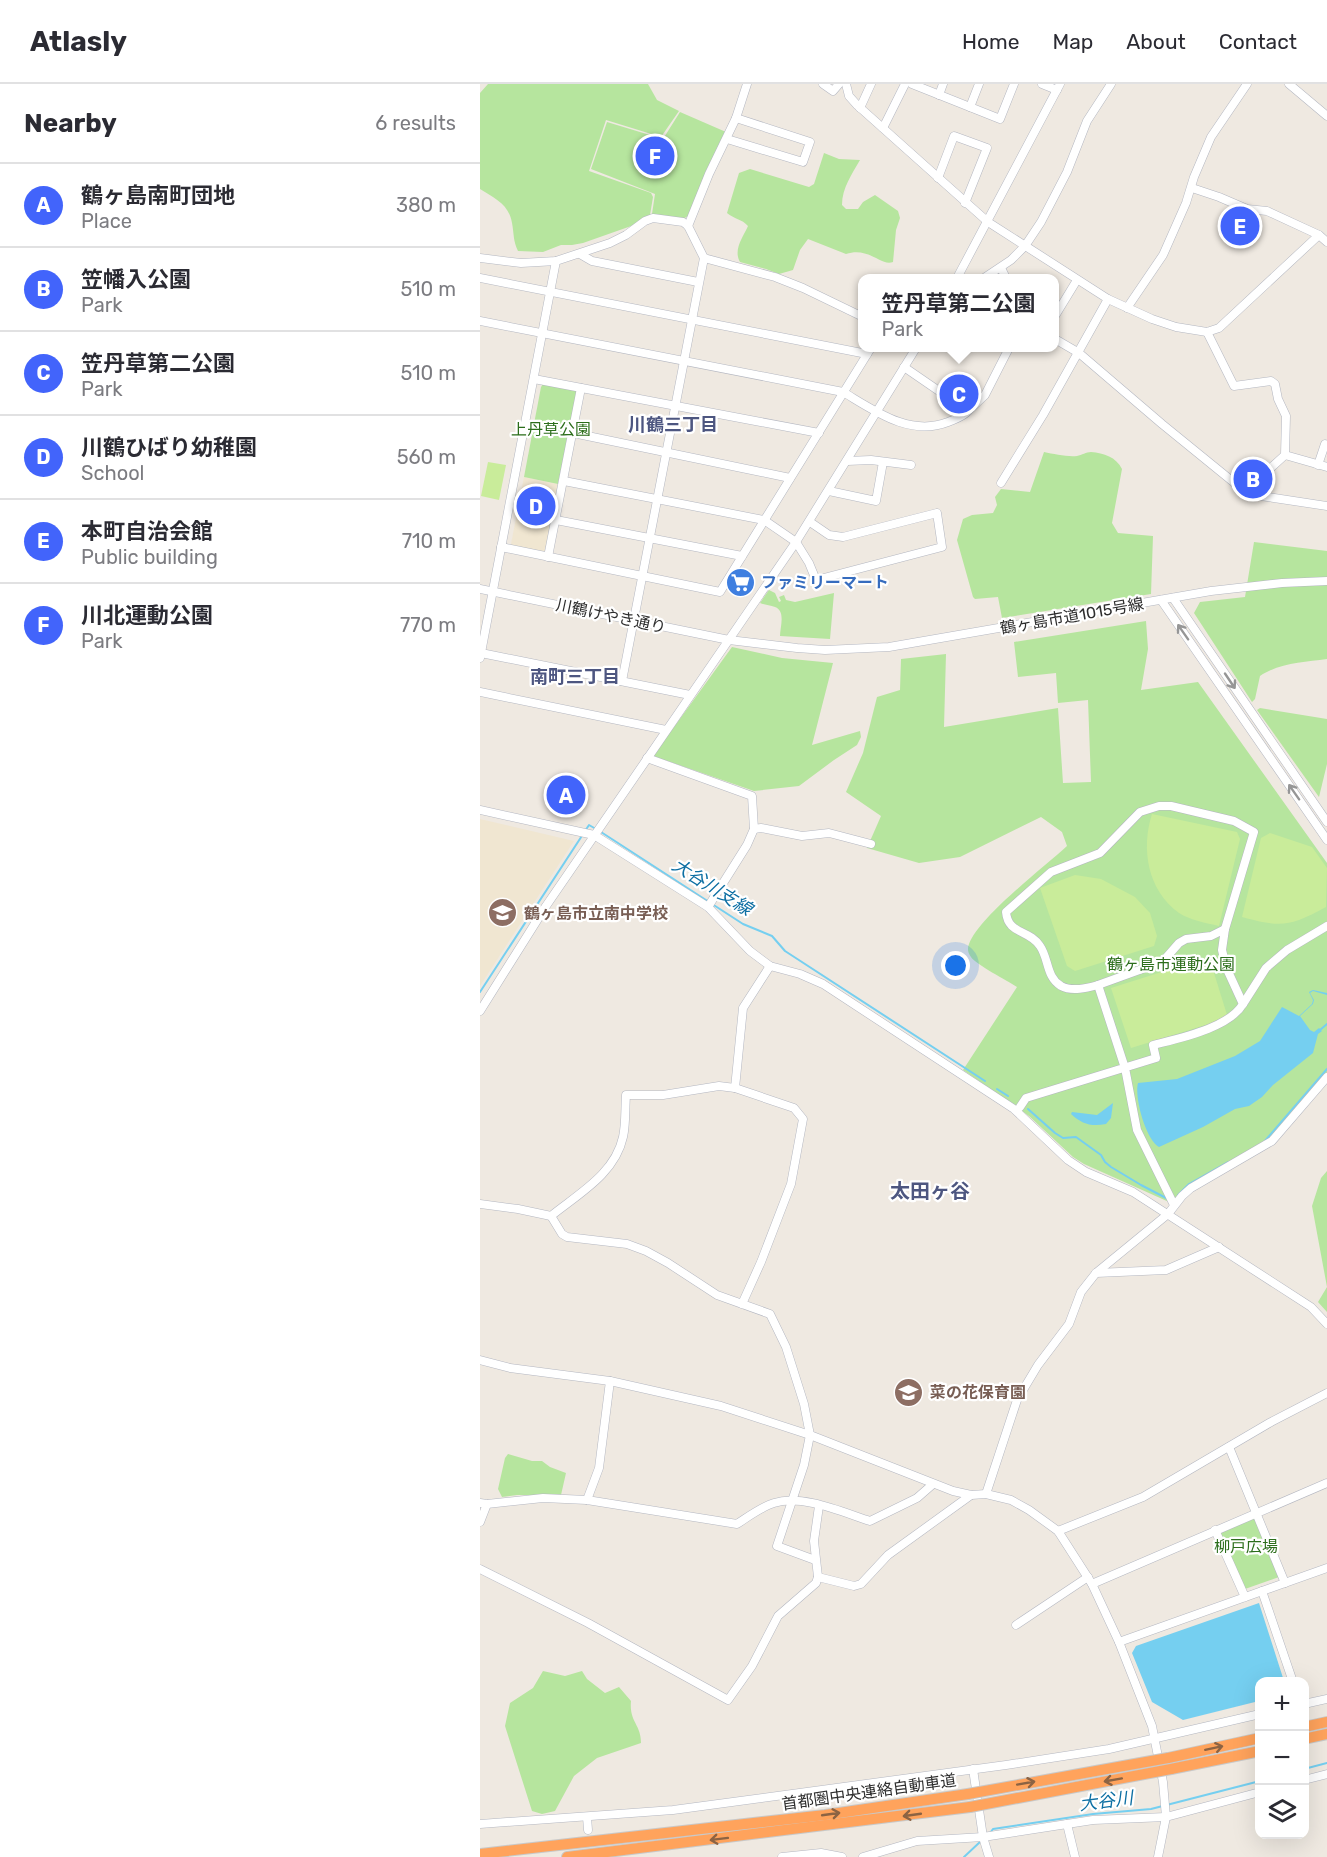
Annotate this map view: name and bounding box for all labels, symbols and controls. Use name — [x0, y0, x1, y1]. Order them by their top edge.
text: Atlasly — [30, 25, 127, 58]
text: Home — [962, 29, 1019, 54]
text: Map — [1052, 29, 1093, 54]
text: About — [1126, 29, 1186, 54]
text: Contact — [1219, 29, 1297, 54]
text: Nearby — [24, 108, 117, 139]
text: 6 results — [375, 111, 456, 135]
pin: F — [636, 134, 675, 178]
text: 鶴ヶ島南町団地 — [81, 182, 235, 209]
text: A — [36, 193, 51, 217]
text: 380 m — [396, 193, 456, 217]
pin: E — [1220, 204, 1260, 248]
text: Place — [81, 209, 132, 233]
text: 笠幡入公園 — [81, 266, 191, 293]
popup — [858, 274, 1059, 352]
text: B — [36, 277, 51, 301]
text: 510 m — [400, 277, 456, 301]
text: 笠丹草第二公園 — [881, 290, 1036, 317]
text: Park — [81, 293, 123, 317]
text: Park — [881, 317, 923, 341]
text: 笠丹草第二公園 — [81, 350, 235, 377]
text: C — [36, 361, 51, 385]
text: 510 m — [400, 361, 456, 385]
pin: C — [940, 372, 978, 416]
text: Park — [81, 377, 123, 401]
district label: 川鶴三丁目 — [628, 414, 718, 436]
park label: 上丹草公園 — [511, 420, 591, 439]
text: 川鶴ひばり幼稚園 — [81, 434, 257, 461]
text: D — [36, 445, 51, 469]
text: 560 m — [397, 445, 456, 469]
pin: B — [1234, 456, 1272, 502]
text: School — [81, 461, 144, 485]
pin: D — [516, 484, 556, 528]
text: 本町自治会館 — [81, 518, 213, 545]
text: E — [37, 529, 50, 553]
text: 710 m — [402, 529, 456, 553]
text: Public building — [81, 545, 218, 569]
supermarket icon: ファミリーマート — [724, 566, 756, 598]
place label: ファミリーマート — [761, 573, 889, 592]
street label: 鶴ヶ島市道1015号線 — [999, 594, 1145, 638]
street label: 川鶴けやき通り — [554, 595, 668, 637]
text: 川北運動公園 — [81, 602, 213, 629]
text: F — [37, 613, 50, 637]
text: 770 m — [400, 613, 456, 637]
one-way arrow — [1177, 624, 1189, 640]
text: Park — [81, 629, 123, 653]
district label: 南町三丁目 — [530, 666, 620, 688]
one-way arrow — [1224, 672, 1236, 688]
pin: A — [546, 772, 586, 818]
one-way arrow — [1288, 785, 1300, 801]
water label: 大谷川支線 — [668, 854, 758, 921]
school or university icon: 鶴ヶ島市立南中学校 — [487, 897, 519, 929]
place label: 鶴ヶ島市立南中学校 — [524, 904, 668, 923]
your location — [941, 951, 970, 980]
park label: 鶴ヶ島市運動公園 — [1107, 955, 1235, 974]
district label: 太田ヶ谷 — [890, 1179, 970, 1203]
school or university icon: 菜の花保育園 — [893, 1376, 925, 1408]
place label: 菜の花保育園 — [930, 1383, 1026, 1402]
park label: 柳戸広場 — [1214, 1537, 1278, 1556]
map controls — [1255, 1677, 1309, 1839]
button: + — [1255, 1677, 1309, 1731]
button: − — [1255, 1731, 1309, 1785]
one-way arrow — [1204, 1742, 1223, 1753]
street label: 首都圏中央連絡自動車道 — [781, 1770, 957, 1814]
one-way arrow — [1104, 1775, 1124, 1786]
one-way arrow — [1015, 1777, 1035, 1788]
button: layers — [1255, 1785, 1309, 1839]
water label: 大谷川 — [1078, 1787, 1136, 1815]
one-way arrow — [820, 1808, 840, 1819]
one-way arrow — [903, 1809, 923, 1820]
one-way arrow — [709, 1834, 729, 1845]

